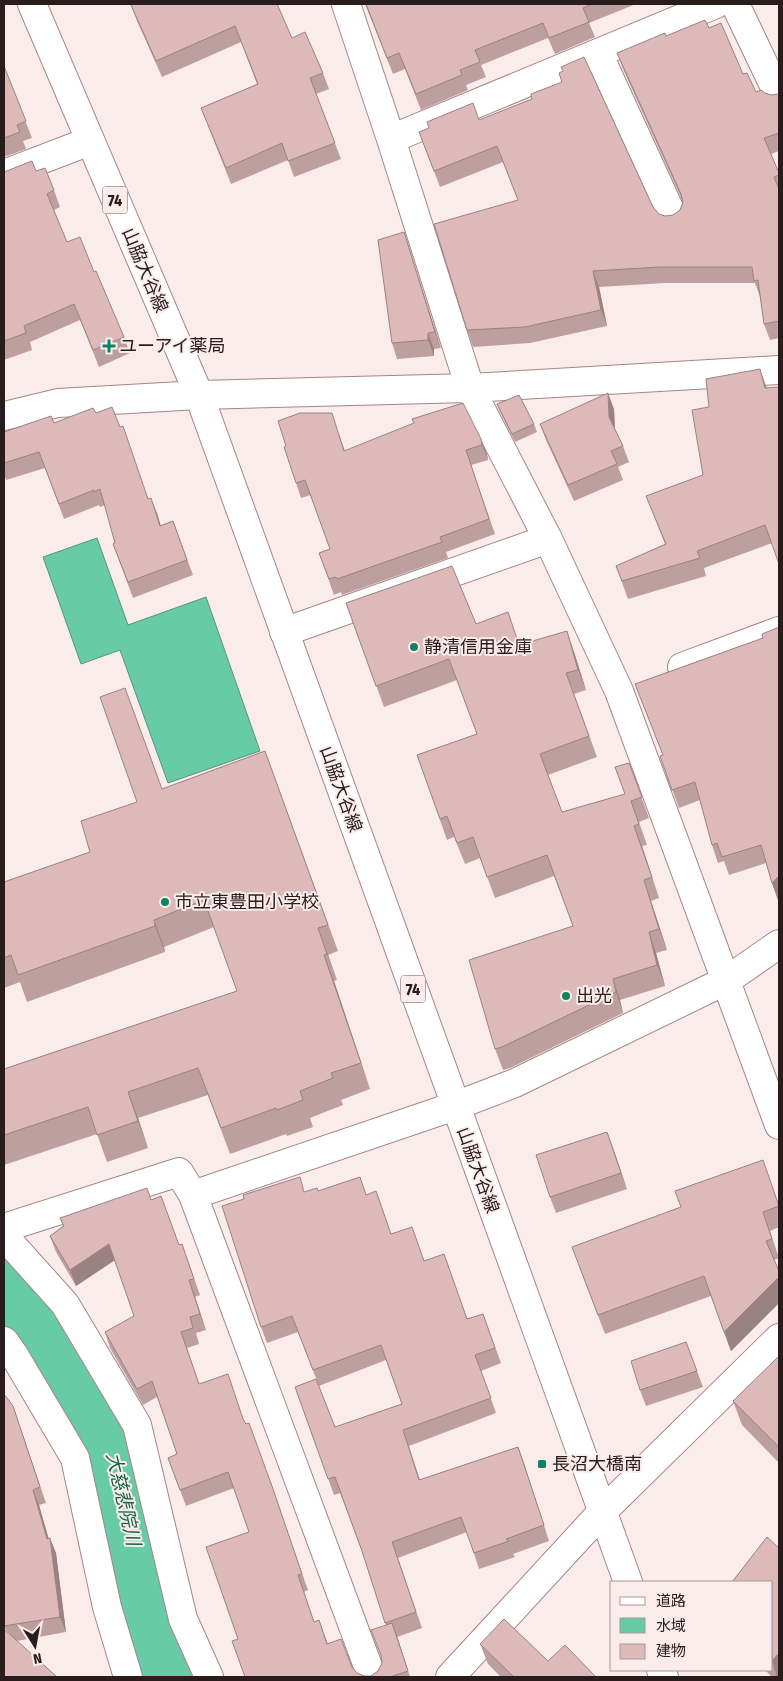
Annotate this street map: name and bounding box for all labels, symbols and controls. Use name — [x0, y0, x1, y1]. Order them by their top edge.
road number: 74 — [102, 186, 128, 214]
street label: 山脇大谷線 — [117, 224, 173, 316]
place label: ユーアイ薬局 — [119, 335, 225, 357]
marker: ユーアイ薬局 — [103, 340, 115, 352]
place label: 静清信用金庫 — [424, 636, 532, 658]
marker: 静清信用金庫 — [408, 641, 420, 653]
street label: 山脇大谷線 — [315, 743, 367, 835]
place label: 市立東豊田小学校 — [175, 891, 319, 913]
marker: 市立東豊田小学校 — [159, 896, 171, 908]
road number: 74 — [400, 976, 426, 1002]
place label: 出光 — [576, 985, 612, 1007]
marker: 出光 — [560, 990, 572, 1002]
street label: 山脇大谷線 — [452, 1124, 504, 1216]
water label: 大慈悲院川 — [102, 1450, 146, 1550]
place label: 長沼大橋南 — [552, 1453, 642, 1475]
marker: 長沼大橋南 — [536, 1458, 548, 1470]
legend — [610, 1581, 773, 1671]
text: 道路 — [656, 1592, 686, 1610]
text: 水域 — [656, 1617, 686, 1635]
north arrow — [10, 1621, 60, 1671]
text: 建物 — [656, 1642, 686, 1660]
text: N — [32, 1649, 43, 1667]

